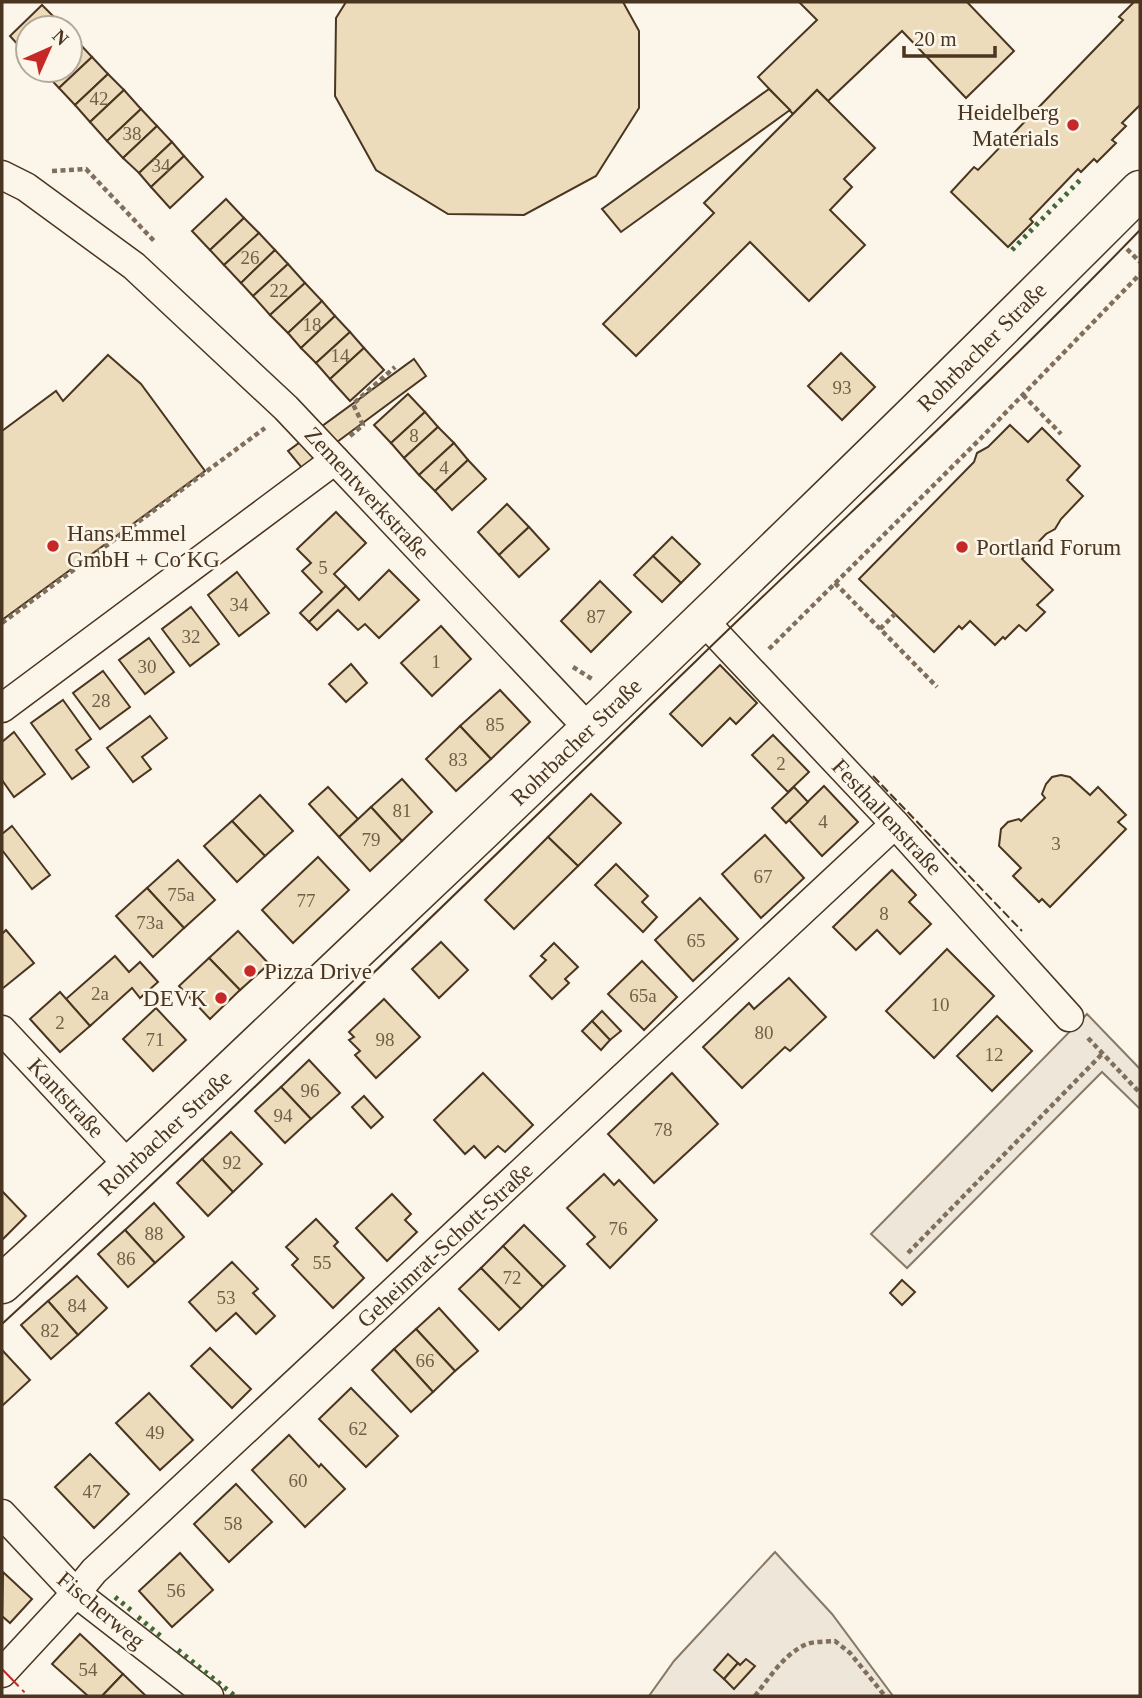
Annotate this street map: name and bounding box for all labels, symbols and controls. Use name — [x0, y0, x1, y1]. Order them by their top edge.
north arrow — [14, 14, 84, 84]
scale bar — [904, 14, 995, 58]
text: N — [48, 25, 73, 50]
text: 20 m — [914, 27, 957, 51]
house number: 42 — [90, 88, 109, 109]
place label: Heidelberg Materials — [957, 100, 1059, 151]
marker: Heidelberg Materials — [1065, 117, 1081, 133]
house number: 38 — [123, 123, 142, 144]
house number: 34 — [152, 155, 171, 176]
house number: 26 — [241, 247, 260, 268]
street label: Rohrbacher Straße — [912, 277, 1052, 417]
house number: 22 — [270, 280, 289, 301]
house number: 18 — [303, 314, 322, 335]
house number: 14 — [331, 345, 350, 366]
house number: 93 — [833, 377, 852, 398]
street label: Zementwerkstraße — [299, 422, 435, 564]
house number: 8 — [409, 425, 419, 446]
house number: 4 — [439, 457, 449, 478]
place label: Hans Emmel GmbH + Co KG — [67, 521, 220, 572]
place label: Portland Forum — [976, 535, 1121, 560]
marker: Hans Emmel GmbH + Co KG — [45, 538, 61, 554]
marker: Portland Forum — [954, 539, 970, 555]
house number: 5 — [318, 557, 328, 578]
house number: 34 — [230, 594, 249, 615]
house number: 87 — [587, 606, 606, 627]
house number: 32 — [182, 626, 201, 647]
house number: 1 — [431, 651, 441, 672]
house number: 30 — [138, 656, 157, 677]
street label: Rohrbacher Straße — [506, 673, 646, 811]
house number: 28 — [92, 690, 111, 711]
house number: 85 — [486, 714, 505, 735]
house number: 83 — [449, 749, 468, 770]
house number: 2 — [776, 753, 786, 774]
street label: Festhallenstraße — [827, 754, 947, 880]
house number: 81 — [393, 800, 412, 821]
house number: 4 — [818, 811, 828, 832]
house number: 79 — [362, 829, 381, 850]
house number: 3 — [1051, 833, 1061, 854]
house number: 67 — [754, 866, 773, 887]
house number: 75a — [167, 884, 195, 905]
house number: 77 — [297, 890, 316, 911]
house number: 8 — [879, 903, 889, 924]
house number: 73a — [136, 912, 164, 933]
house number: 65 — [687, 930, 706, 951]
place label: Pizza Drive — [264, 959, 372, 984]
marker: Pizza Drive — [242, 963, 258, 979]
house number: 2a — [91, 983, 110, 1004]
house number: 65a — [629, 985, 657, 1006]
place label: DEVK — [143, 986, 207, 1011]
marker: DEVK — [213, 990, 229, 1006]
house number: 10 — [931, 994, 950, 1015]
house number: 2 — [55, 1012, 65, 1033]
house number: 80 — [755, 1022, 774, 1043]
house number: 71 — [146, 1029, 165, 1050]
house number: 98 — [376, 1029, 395, 1050]
house number: 12 — [985, 1044, 1004, 1065]
street label: Kantstraße — [23, 1053, 109, 1143]
street label: Rohrbacher Straße — [94, 1065, 236, 1201]
house number: 96 — [301, 1080, 320, 1101]
house number: 94 — [274, 1105, 293, 1126]
house number: 78 — [654, 1119, 673, 1140]
house number: 92 — [223, 1152, 242, 1173]
street label: Geheimrat-Schott-Straße — [352, 1157, 538, 1333]
house number: 76 — [609, 1218, 628, 1239]
house number: 88 — [145, 1223, 164, 1244]
house number: 86 — [117, 1248, 136, 1269]
house number: 55 — [313, 1252, 332, 1273]
house number: 72 — [503, 1267, 522, 1288]
house number: 53 — [217, 1287, 236, 1308]
house number: 84 — [68, 1295, 87, 1316]
house number: 82 — [41, 1320, 60, 1341]
house number: 66 — [416, 1350, 435, 1371]
house number: 62 — [349, 1418, 368, 1439]
house number: 49 — [146, 1422, 165, 1443]
house number: 60 — [289, 1470, 308, 1491]
house number: 47 — [83, 1481, 102, 1502]
house number: 58 — [224, 1513, 243, 1534]
street label: Fischerweg — [52, 1566, 150, 1654]
house number: 56 — [167, 1580, 186, 1601]
house number: 54 — [79, 1659, 98, 1680]

